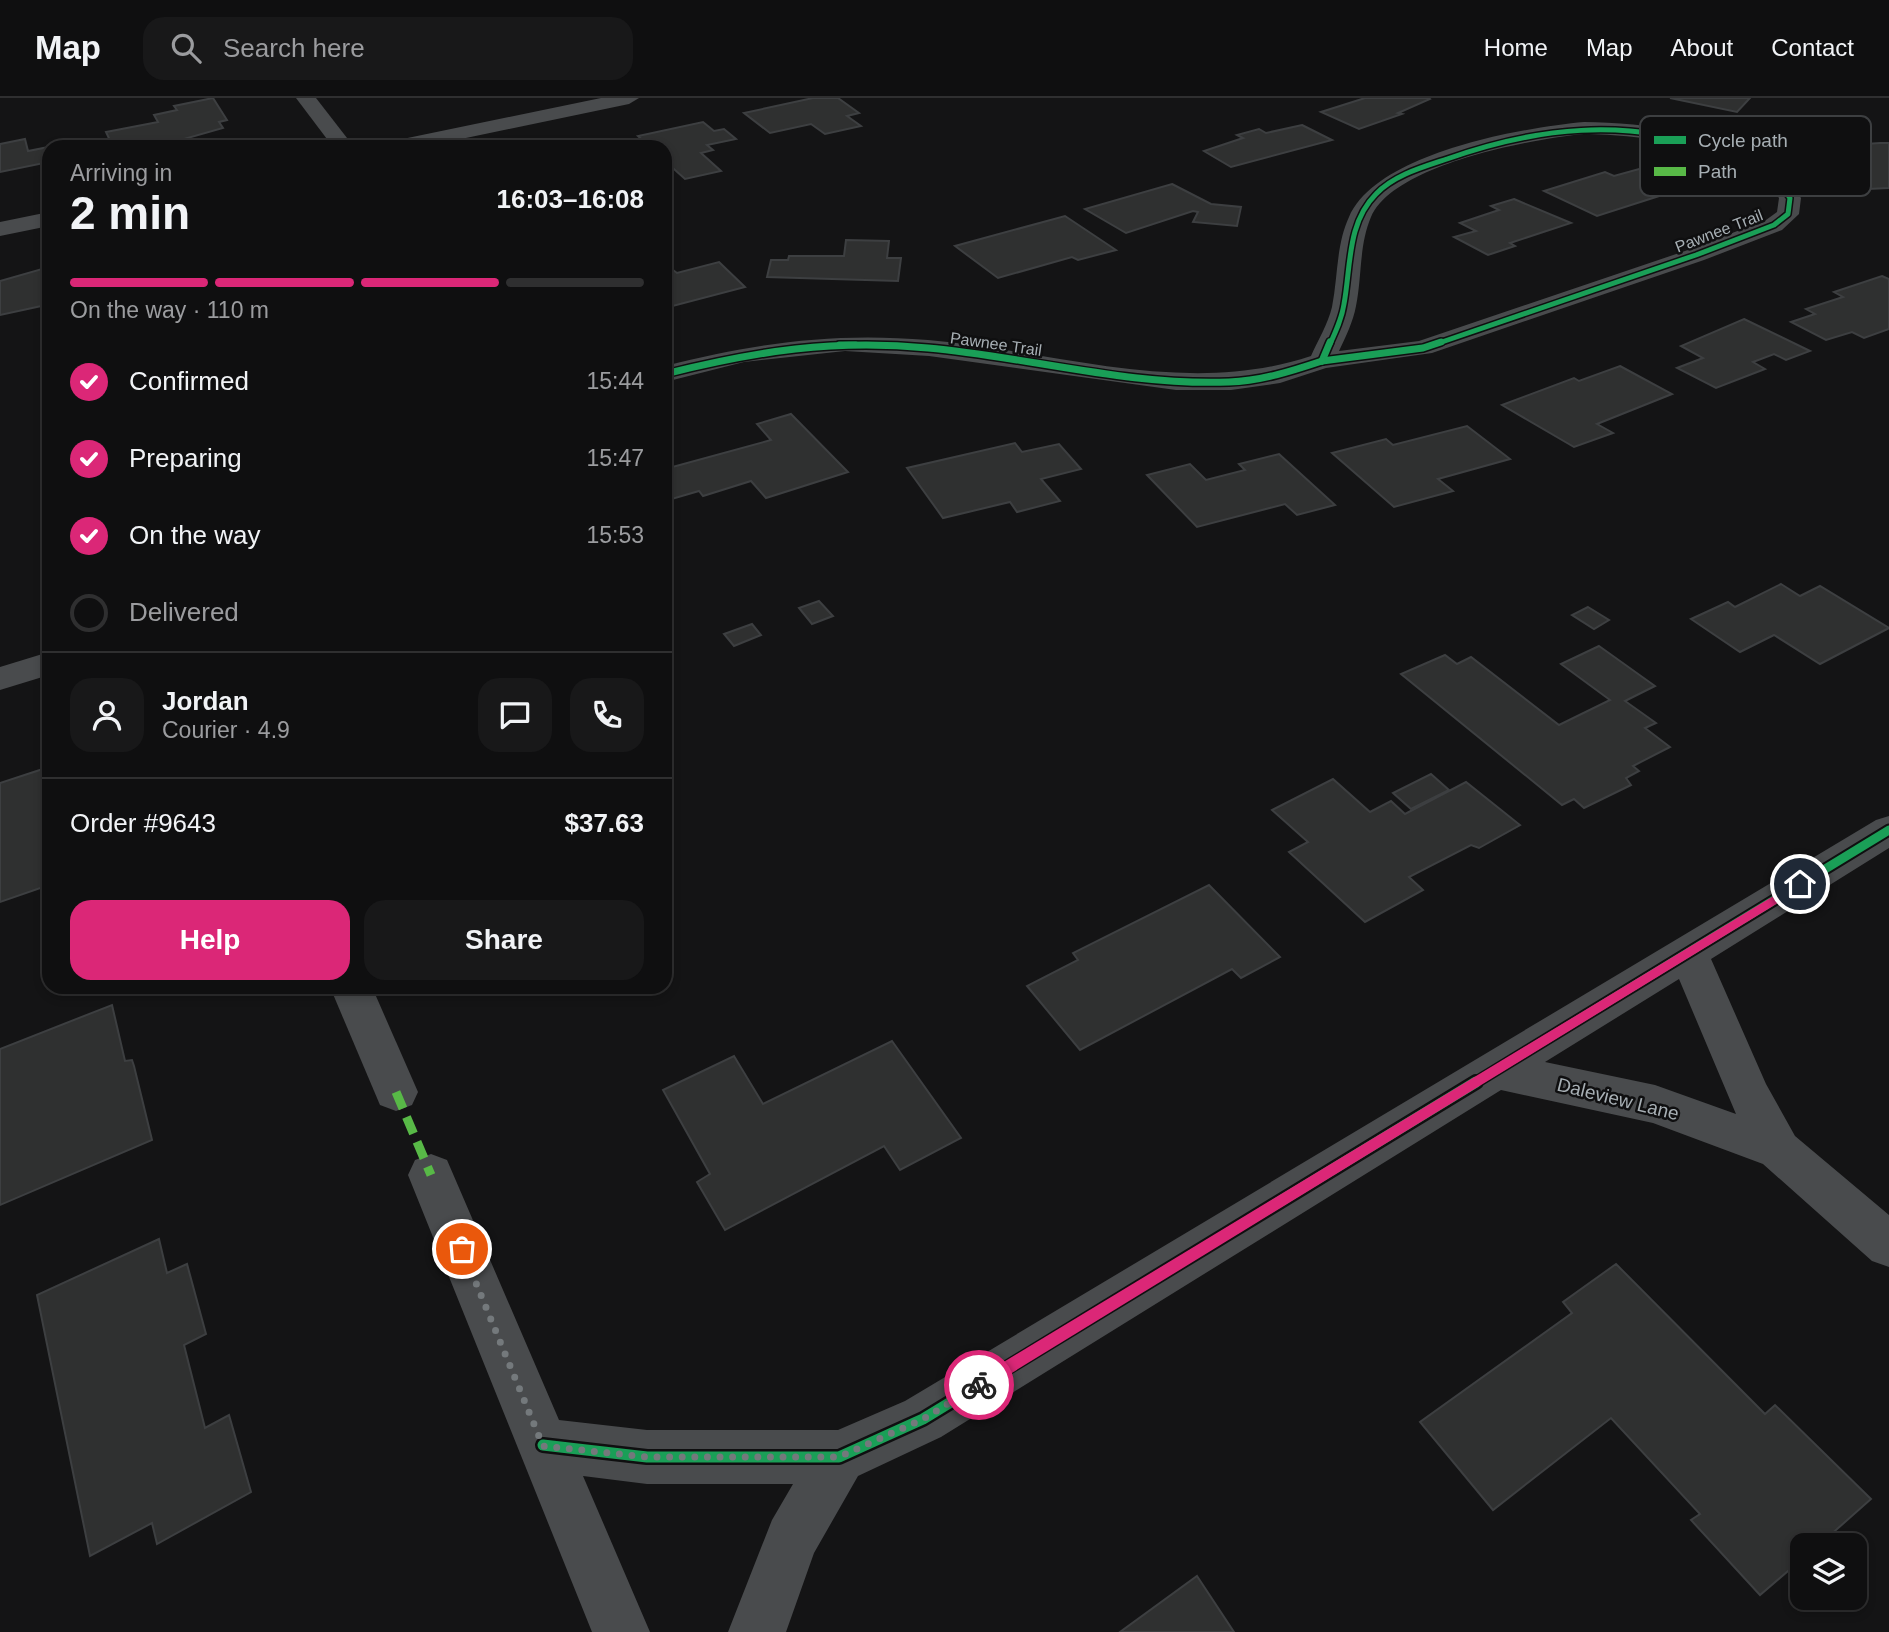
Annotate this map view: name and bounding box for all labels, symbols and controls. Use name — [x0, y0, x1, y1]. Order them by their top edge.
search box — [143, 17, 633, 80]
text: Map — [35, 29, 101, 66]
icon: search — [167, 29, 205, 67]
text: Search here — [223, 33, 365, 63]
text: Home — [1484, 34, 1548, 61]
text: Map — [1586, 34, 1633, 61]
text: About — [1671, 34, 1733, 61]
text: Contact — [1771, 34, 1854, 61]
legend — [1640, 116, 1871, 196]
text: Cycle path — [1698, 130, 1788, 151]
text: Arriving in — [70, 160, 172, 186]
text: Path — [1698, 161, 1737, 182]
text: 16:03–16:08 — [497, 184, 644, 214]
text: 2 min — [70, 187, 190, 239]
street label: Pawnee Trail — [1673, 206, 1765, 256]
text: On the way · 110 m — [70, 297, 269, 323]
street label: Pawnee Trail — [949, 329, 1043, 359]
icon: check — [70, 363, 108, 401]
text: Confirmed — [129, 366, 249, 396]
text: 15:44 — [586, 368, 644, 394]
icon: check — [70, 440, 108, 478]
text: Preparing — [129, 443, 242, 473]
text: 15:47 — [586, 445, 644, 471]
icon: check — [70, 517, 108, 555]
text: On the way — [129, 520, 261, 550]
text: 15:53 — [586, 522, 644, 548]
text: Delivered — [129, 597, 239, 627]
button: person — [70, 678, 144, 752]
button: chat — [478, 678, 552, 752]
button: phone — [570, 678, 644, 752]
text: Jordan — [162, 686, 249, 716]
text: Courier · 4.9 — [162, 717, 290, 743]
text: Order #9643 — [70, 808, 216, 838]
text: $37.63 — [564, 808, 644, 838]
pin — [1770, 854, 1830, 914]
icon: home — [1781, 865, 1819, 903]
button: Help — [70, 900, 350, 980]
button: Share — [364, 900, 644, 980]
street label: Daleview Lane — [1555, 1074, 1681, 1124]
pin — [432, 1219, 492, 1279]
icon: bag — [443, 1230, 481, 1268]
courier — [944, 1350, 1014, 1420]
icon: bike — [960, 1366, 998, 1404]
map controls — [1790, 1533, 1867, 1610]
button: layers — [1790, 1533, 1867, 1610]

